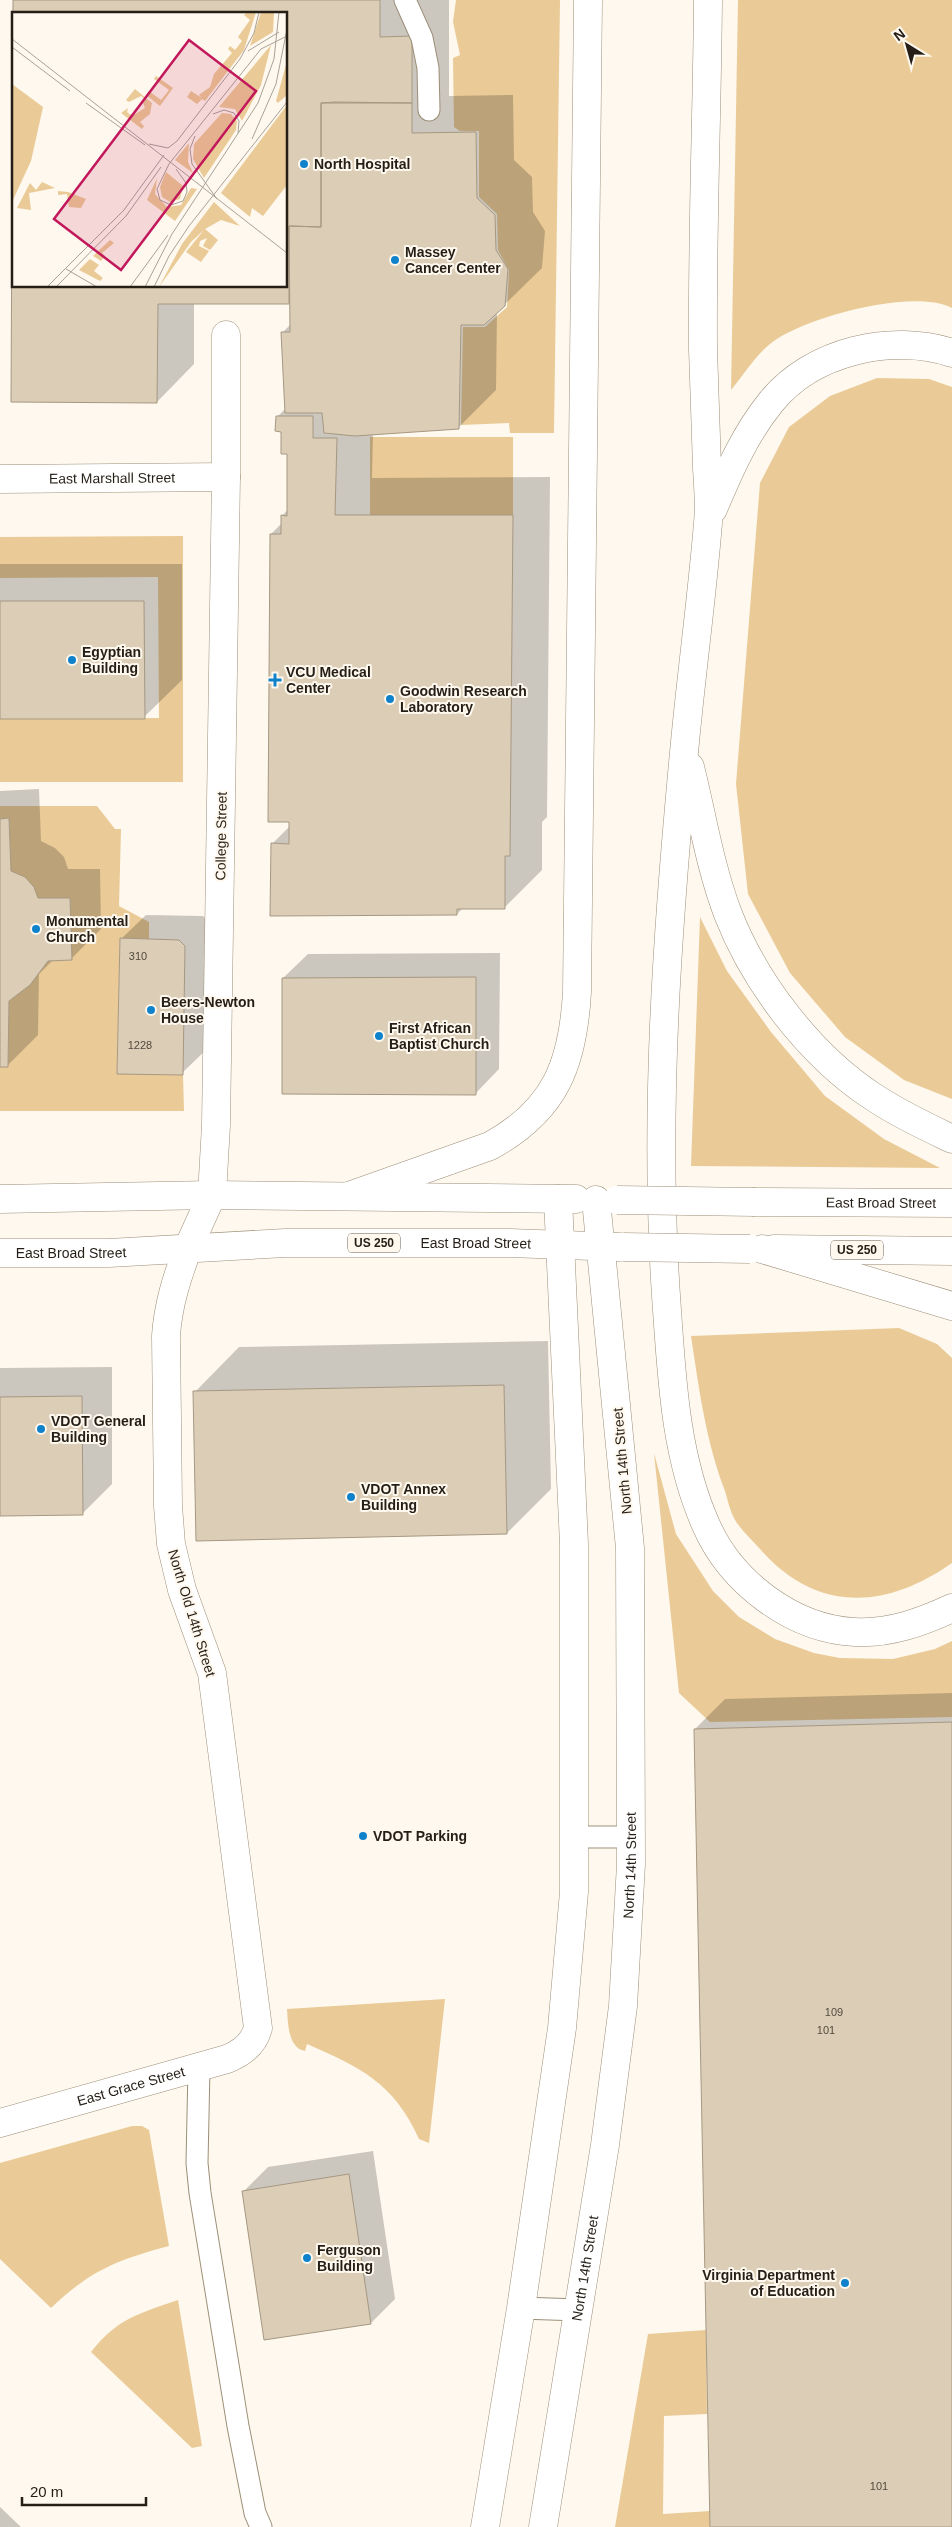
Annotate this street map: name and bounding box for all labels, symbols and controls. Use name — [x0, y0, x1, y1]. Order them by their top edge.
inset map — [12, 12, 288, 288]
north arrow — [882, 20, 932, 70]
text: N — [890, 25, 908, 44]
place label: North Hospital — [314, 156, 410, 172]
marker: North Hospital — [298, 158, 310, 170]
place label: Massey Cancer Center — [405, 244, 501, 276]
marker: Massey Cancer Center — [389, 254, 401, 266]
street label: East Marshall Street — [49, 469, 175, 487]
place label: Egyptian Building — [82, 644, 141, 676]
marker: Egyptian Building — [66, 654, 78, 666]
place label: VCU Medical Center — [286, 664, 371, 696]
marker: VCU Medical Center — [268, 673, 282, 687]
place label: Goodwin Research Laboratory — [400, 683, 527, 715]
marker: Goodwin Research Laboratory — [384, 693, 396, 705]
street label: College Street — [212, 791, 230, 880]
place label: Monumental Church — [46, 913, 128, 945]
marker: Monumental Church — [30, 923, 42, 935]
house number: 310 — [129, 950, 147, 962]
place label: Beers-Newton House — [161, 994, 255, 1026]
marker: Beers-Newton House — [145, 1004, 157, 1016]
place label: First African Baptist Church — [389, 1020, 489, 1052]
marker: First African Baptist Church — [373, 1030, 385, 1042]
house number: 1228 — [128, 1039, 152, 1051]
street label: East Broad Street — [826, 1194, 936, 1211]
road number: US 250 — [348, 1234, 400, 1252]
street label: East Broad Street — [420, 1235, 531, 1252]
road number: US 250 — [831, 1240, 883, 1260]
street label: East Broad Street — [16, 1244, 127, 1261]
street label: North 14th Street — [609, 1407, 635, 1515]
place label: VDOT General Building — [51, 1413, 146, 1445]
marker: VDOT General Building — [35, 1423, 47, 1435]
place label: VDOT Annex Building — [361, 1481, 446, 1513]
marker: VDOT Annex Building — [345, 1491, 357, 1503]
street label: North Old 14th Street — [165, 1547, 219, 1679]
street label: North 14th Street — [620, 1812, 639, 1919]
place label: VDOT Parking — [373, 1828, 467, 1844]
marker: VDOT Parking — [357, 1830, 369, 1842]
house number: 109 — [825, 2006, 843, 2018]
house number: 101 — [817, 2024, 835, 2036]
street label: East Grace Street — [75, 2063, 187, 2109]
street label: North 14th Street — [569, 2214, 601, 2322]
place label: Ferguson Building — [317, 2242, 381, 2274]
marker: Ferguson Building — [301, 2252, 313, 2264]
place label: Virginia Department of Education — [702, 2267, 835, 2299]
marker: Virginia Department of Education — [839, 2277, 851, 2289]
scale bar — [22, 2474, 146, 2506]
house number: 101 — [870, 2480, 888, 2492]
text: 20 m — [30, 2483, 63, 2500]

